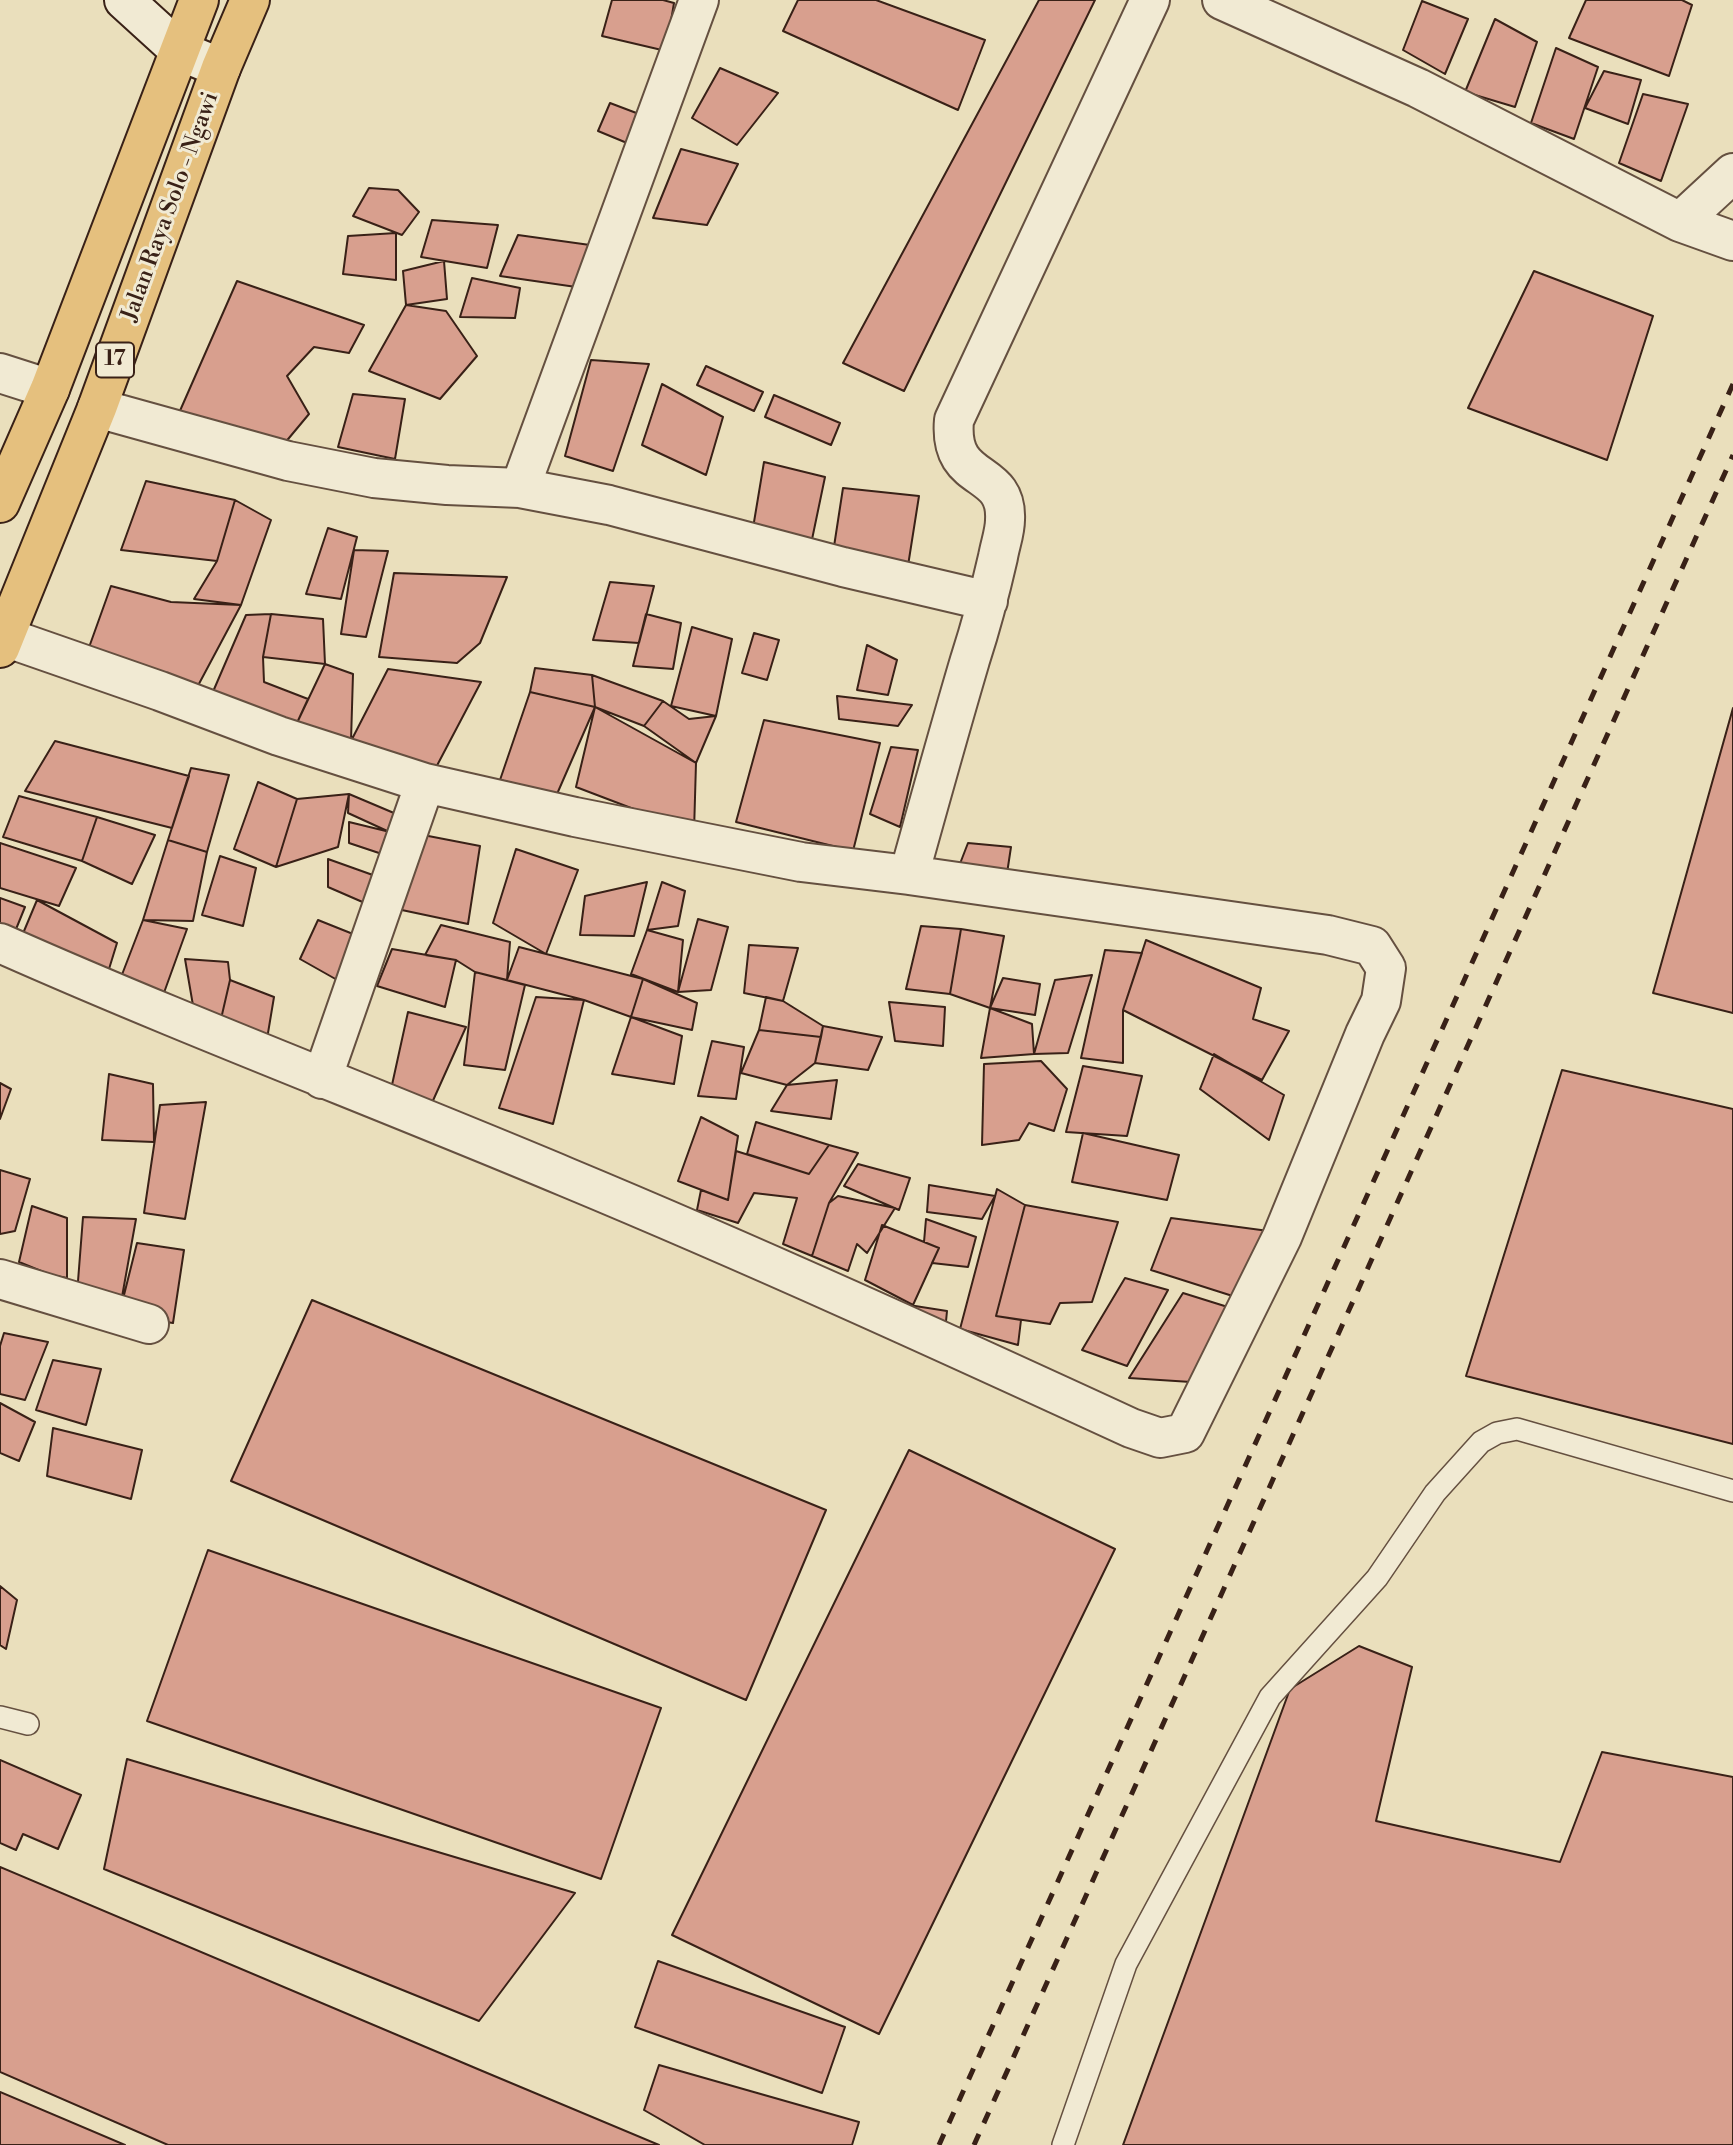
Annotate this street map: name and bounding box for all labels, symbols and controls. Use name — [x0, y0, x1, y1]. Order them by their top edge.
street label: Jalan Raya Solo - Ngawi — [117, 89, 225, 325]
road number: 17 — [96, 342, 134, 378]

